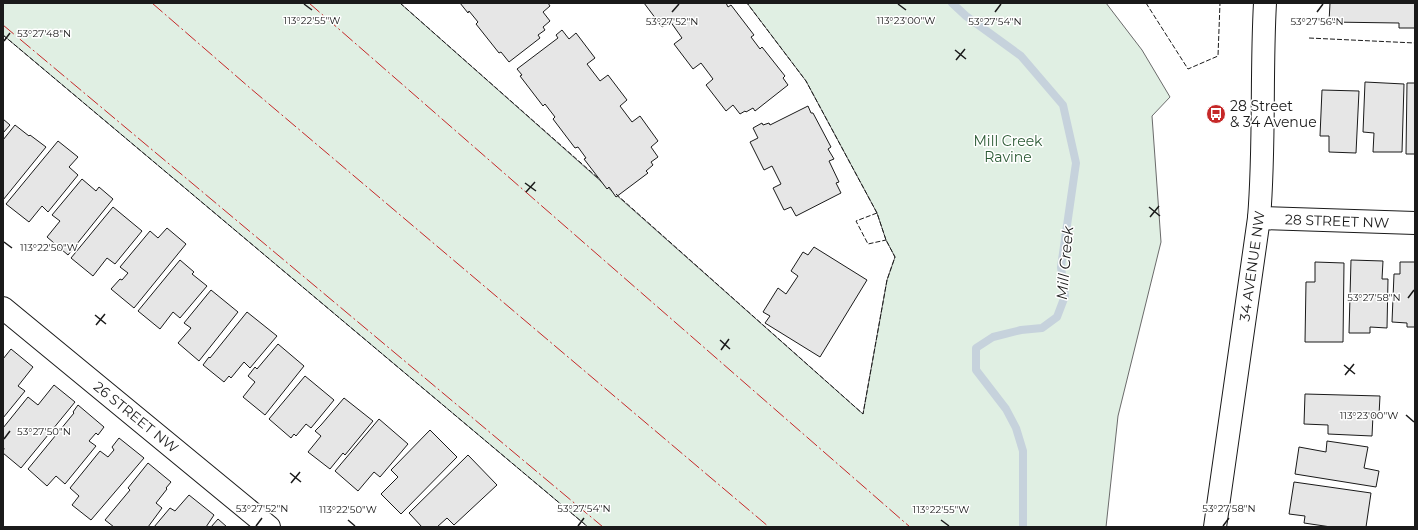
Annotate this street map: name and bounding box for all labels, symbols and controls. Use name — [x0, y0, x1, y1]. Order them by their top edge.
text: 113°22'55"W — [284, 14, 340, 27]
text: 113°23'00"W — [877, 14, 935, 27]
text: 53°27'52"N — [646, 15, 698, 28]
text: 53°27'54"N — [968, 15, 1022, 28]
text: 53°27'56"N — [1290, 15, 1344, 28]
text: 53°27'48"N — [17, 27, 71, 40]
place label: 28 Street & 34 Avenue — [1230, 97, 1317, 131]
bus stop icon: 28 Street & 34 Avenue — [1205, 103, 1227, 125]
park label: Mill Creek Ravine — [974, 132, 1043, 166]
street label: 34 AVENUE NW — [1235, 209, 1269, 322]
street label: 28 STREET NW — [1285, 210, 1390, 232]
water label: Mill Creek — [1052, 224, 1077, 301]
text: 113°22'50"W — [20, 241, 78, 254]
text: 53°27'58"N — [1347, 291, 1401, 304]
street label: 26 STREET NW — [90, 377, 182, 457]
text: 113°23'00"W — [1340, 409, 1398, 422]
text: 53°27'50"N — [17, 425, 71, 438]
text: 53°27'52"N — [236, 502, 288, 515]
text: 53°27'54"N — [557, 502, 611, 515]
text: 53°27'58"N — [1202, 502, 1256, 515]
text: 113°22'50"W — [319, 503, 377, 516]
text: 113°22'55"W — [913, 503, 969, 516]

